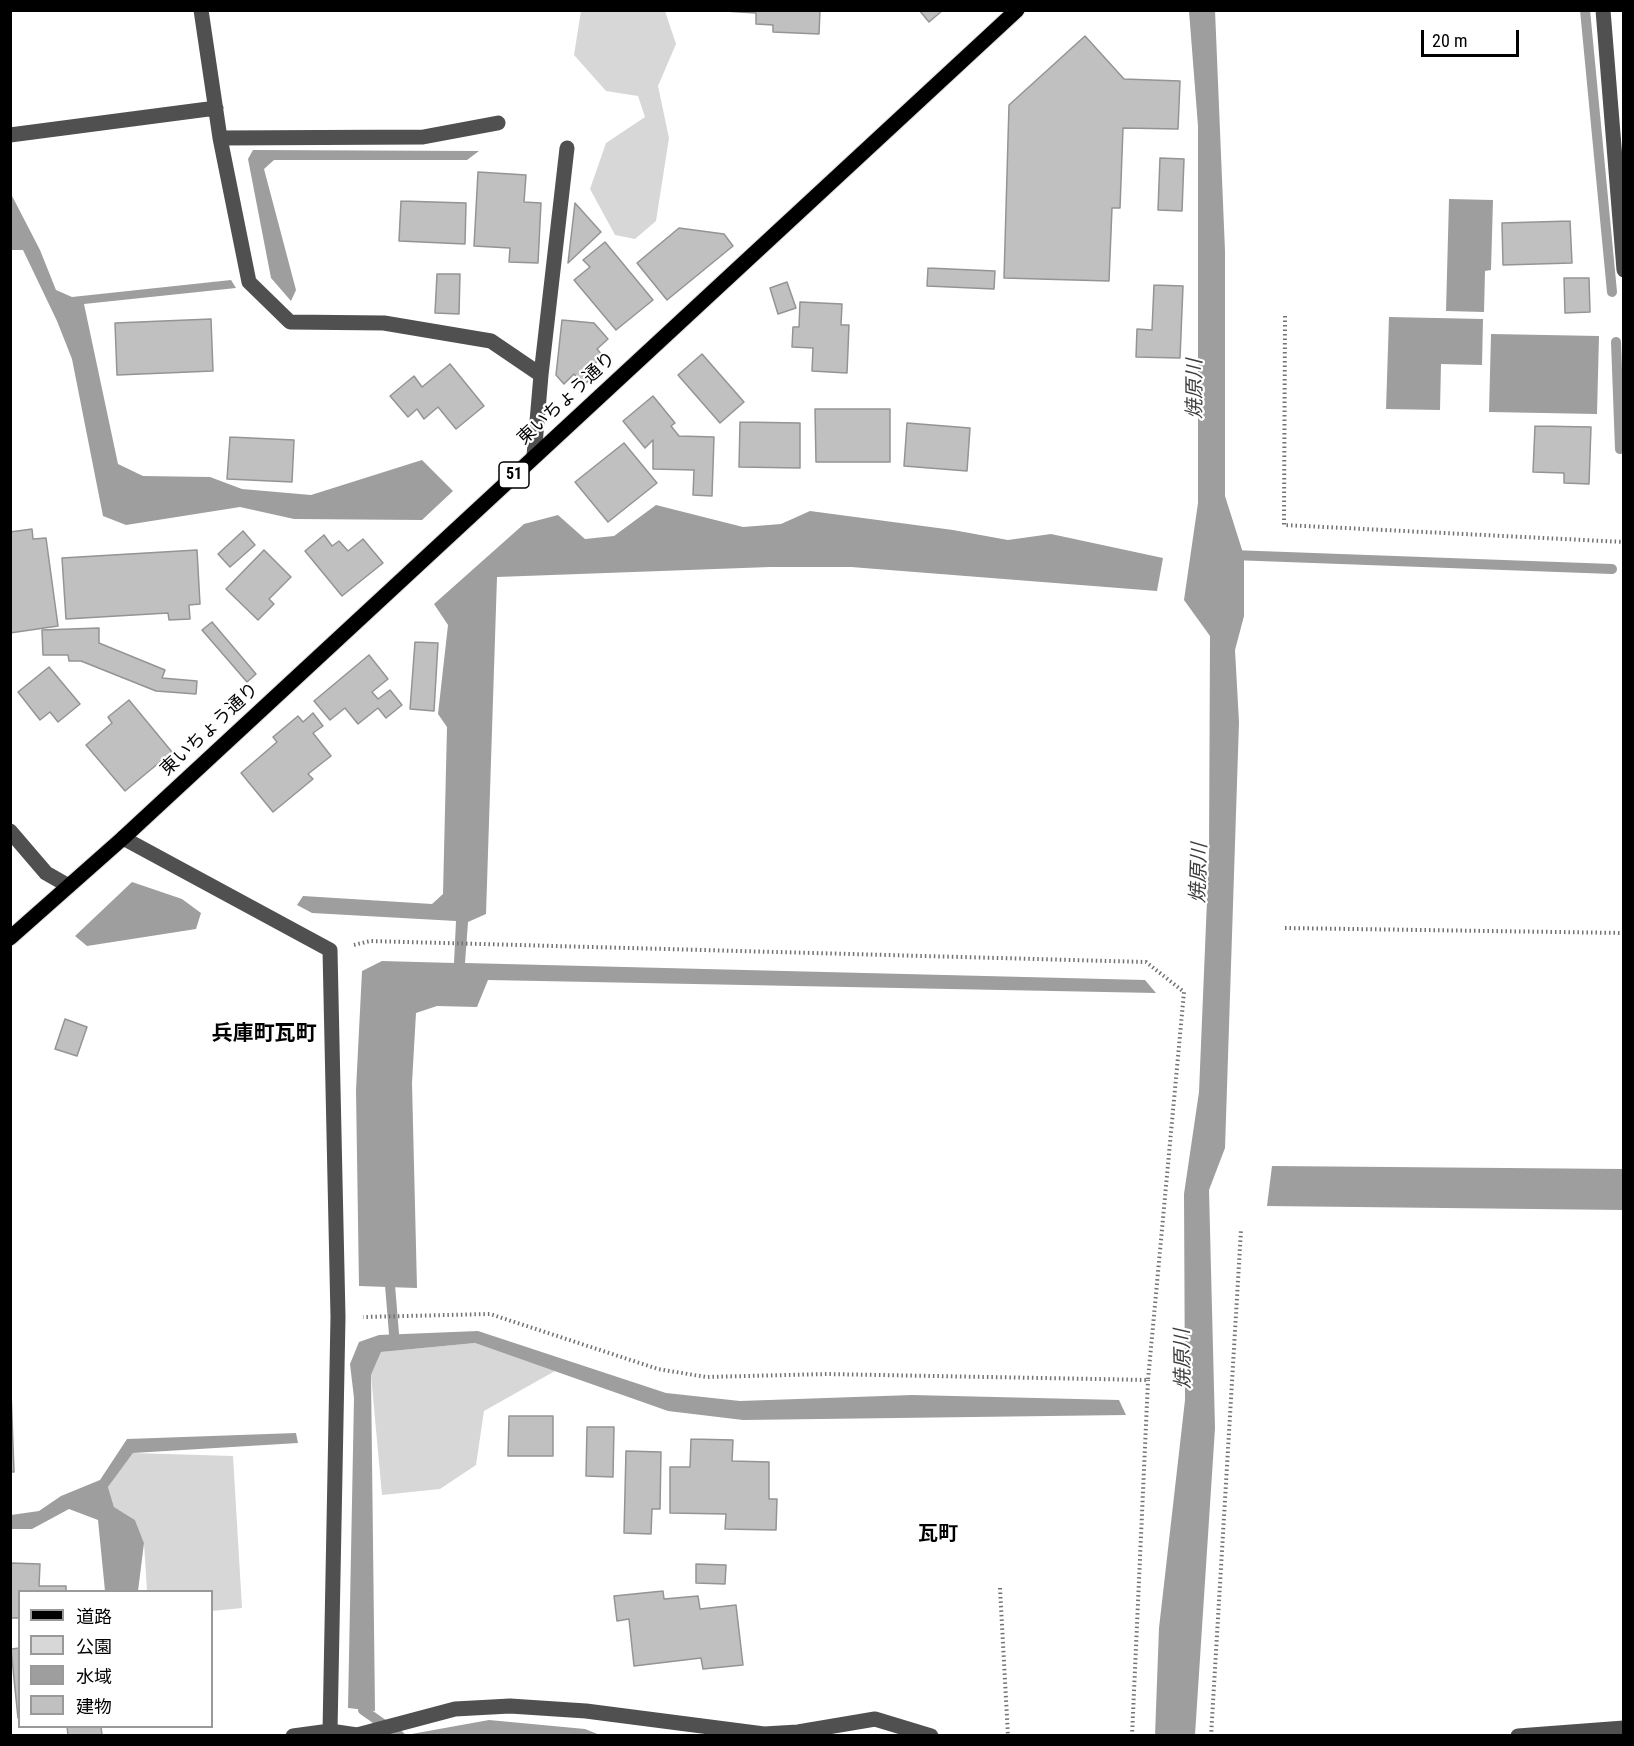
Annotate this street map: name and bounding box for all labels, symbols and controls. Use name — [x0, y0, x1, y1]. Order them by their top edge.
scale bar — [1424, 18, 1522, 56]
text: 20 m — [1432, 30, 1467, 51]
street label: 東いちょう通り — [514, 348, 620, 450]
water label: 焼原川 — [1184, 359, 1208, 419]
road number: 51 — [499, 462, 529, 488]
street label: 東いちょう通り — [157, 679, 263, 781]
water label: 焼原川 — [1187, 843, 1213, 903]
district label: 兵庫町瓦町 — [212, 1022, 316, 1048]
water label: 焼原川 — [1171, 1329, 1197, 1389]
district label: 瓦町 — [918, 1523, 958, 1547]
legend — [18, 1590, 213, 1728]
text: 道路 — [76, 1606, 112, 1627]
text: 公園 — [76, 1636, 112, 1657]
text: 水域 — [76, 1666, 112, 1687]
text: 建物 — [76, 1696, 112, 1717]

